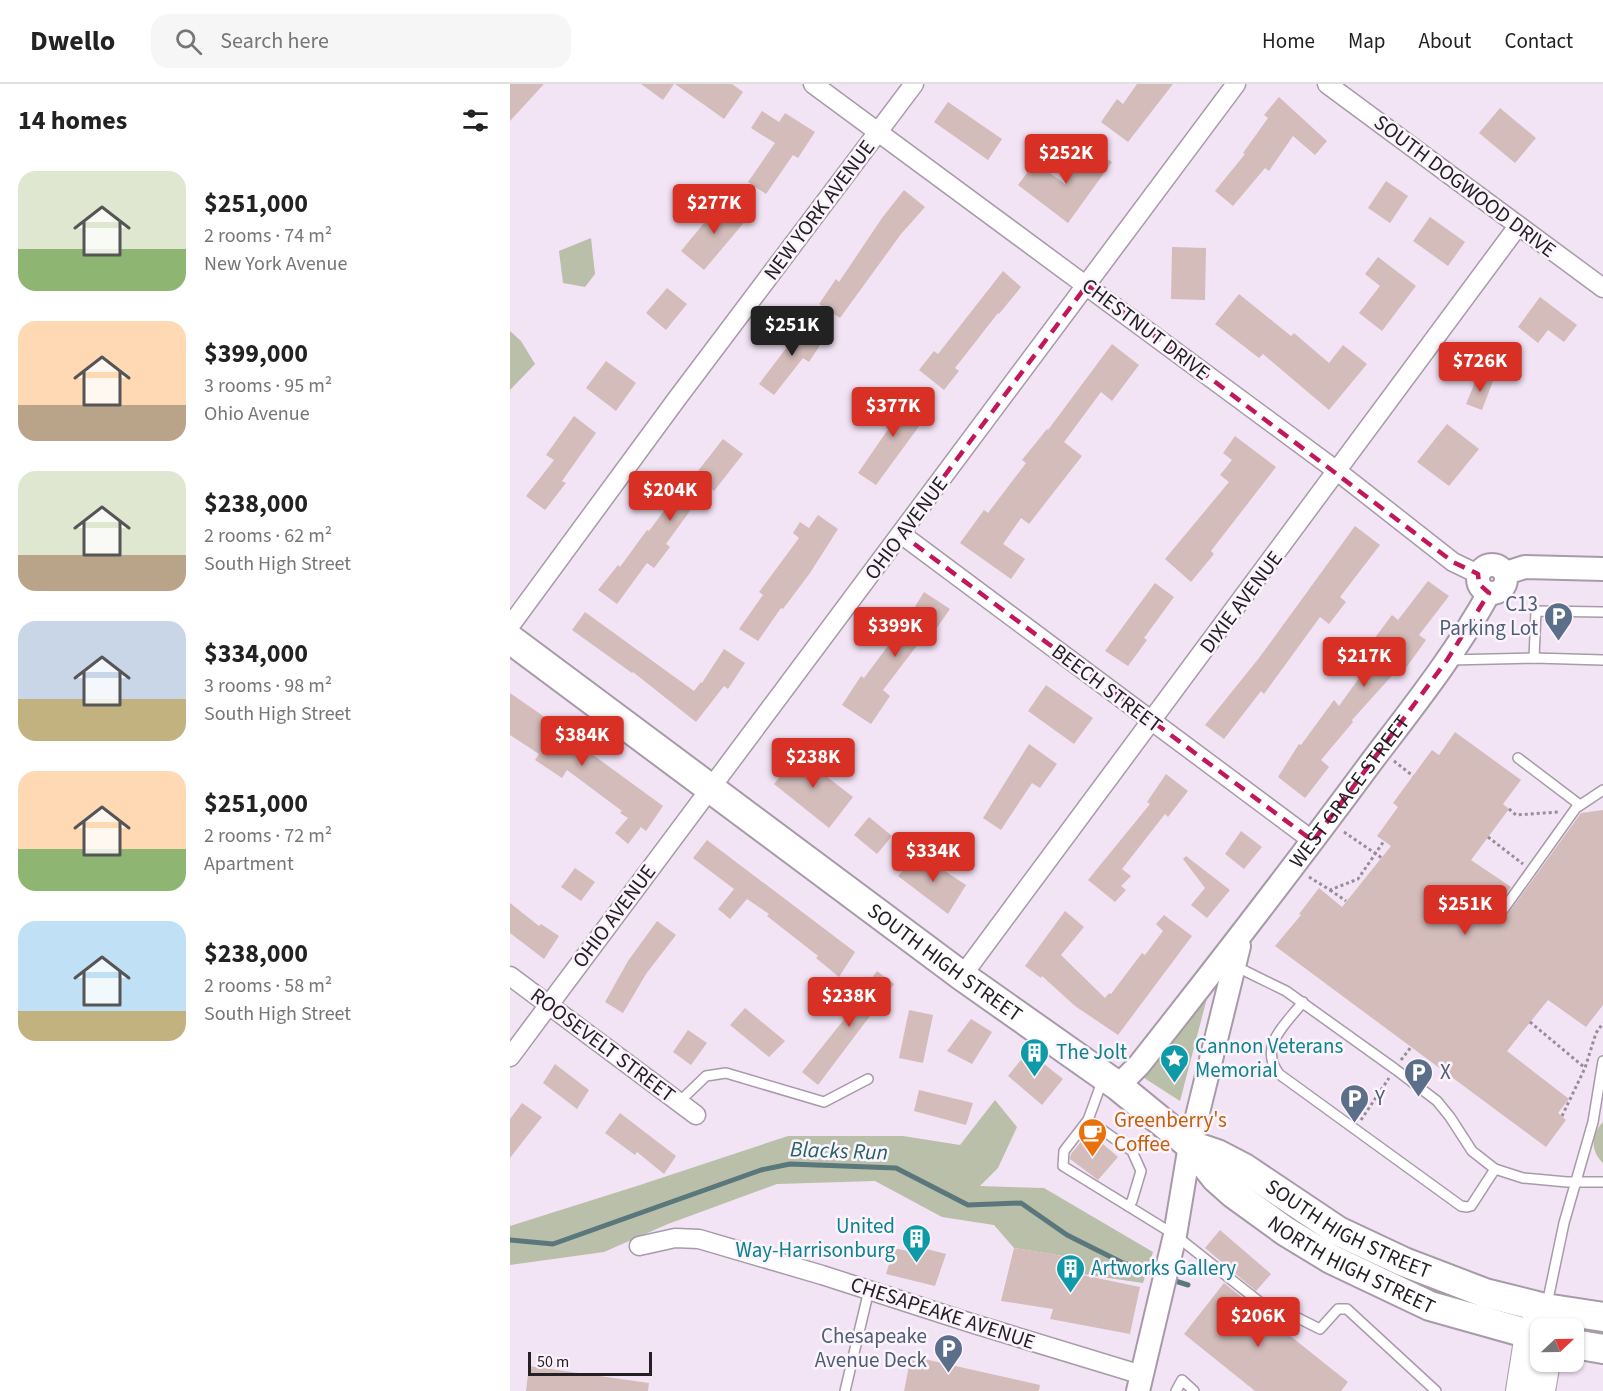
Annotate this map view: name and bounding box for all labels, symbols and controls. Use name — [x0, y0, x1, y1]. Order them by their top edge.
search box — [151, 14, 571, 68]
text: Dwello — [30, 21, 115, 61]
icon: search — [172, 25, 205, 58]
text: Search here — [220, 25, 329, 57]
text: Home — [1262, 26, 1315, 56]
text: Map — [1348, 26, 1386, 56]
text: About — [1419, 26, 1471, 56]
text: Contact — [1504, 26, 1573, 56]
text: 14 homes — [18, 102, 127, 139]
icon: filters — [459, 104, 492, 137]
street label: SOUTH DOGWOOD DRIVE — [1368, 107, 1562, 265]
street label: NEW YORK AVENUE — [756, 134, 882, 286]
pin: $252K — [1024, 134, 1108, 185]
text: $252K — [1039, 139, 1093, 167]
pin: $277K — [672, 184, 756, 235]
text: $251,000 — [204, 185, 308, 222]
text: $277K — [687, 189, 741, 217]
icon: home — [66, 195, 138, 267]
text: 2 rooms · 74 m² — [204, 222, 332, 250]
text: New York Avenue — [204, 250, 347, 278]
street label: CHESTNUT DRIVE — [1076, 271, 1216, 387]
pin: $251K — [750, 306, 834, 357]
text: $251K — [765, 311, 819, 339]
text: $399,000 — [204, 335, 308, 372]
pin: $726K — [1438, 342, 1522, 393]
icon: home — [66, 345, 138, 417]
text: $726K — [1453, 347, 1507, 375]
text: 3 rooms · 95 m² — [204, 372, 332, 400]
pin: $377K — [851, 387, 935, 438]
text: $377K — [866, 392, 920, 420]
text: Ohio Avenue — [204, 400, 310, 428]
street label: OHIO AVENUE — [857, 470, 955, 586]
pin: $204K — [628, 471, 712, 522]
text: $204K — [643, 476, 697, 504]
text: $238,000 — [204, 485, 308, 522]
icon: home — [66, 495, 138, 567]
text: 2 rooms · 62 m² — [204, 522, 332, 550]
street label: DIXIE AVENUE — [1193, 545, 1289, 659]
text: South High Street — [204, 550, 351, 578]
place label: C13 Parking Lot — [1439, 589, 1538, 643]
parking icon: C13 Parking Lot — [1543, 600, 1575, 642]
pin: $399K — [853, 607, 937, 658]
text: $399K — [868, 612, 922, 640]
text: $334,000 — [204, 635, 308, 672]
street label: BEECH STREET — [1045, 636, 1169, 740]
pin: $217K — [1322, 637, 1406, 688]
text: $217K — [1337, 642, 1391, 670]
icon: home — [66, 645, 138, 717]
text: 3 rooms · 98 m² — [204, 672, 332, 700]
text: South High Street — [204, 700, 351, 728]
street label: WEST GRACE STREET — [1282, 709, 1417, 874]
pin: $384K — [540, 716, 624, 767]
text: $384K — [555, 721, 609, 749]
pin: $238K — [771, 738, 855, 789]
text: $238K — [786, 743, 840, 771]
text: $251,000 — [204, 785, 308, 822]
icon: home — [66, 795, 138, 867]
text: 2 rooms · 72 m² — [204, 822, 332, 850]
pin: $334K — [891, 832, 975, 883]
text: $334K — [906, 837, 960, 865]
text: Apartment — [204, 850, 294, 878]
street label: OHIO AVENUE — [565, 858, 663, 974]
pin: $251K — [1423, 885, 1507, 936]
text: $251K — [1438, 890, 1492, 918]
street label: SOUTH HIGH STREET — [861, 896, 1029, 1029]
text: $238,000 — [204, 935, 308, 972]
icon: home — [66, 945, 138, 1017]
text: 2 rooms · 58 m² — [204, 972, 332, 1000]
pin: $238K — [807, 977, 891, 1028]
street label: ROOSEVELT STREET — [524, 981, 682, 1109]
text: $238K — [822, 982, 876, 1010]
text: South High Street — [204, 1000, 351, 1028]
place label: Cannon Veterans Memorial — [1195, 1031, 1343, 1085]
building icon: The Jolt — [1019, 1036, 1051, 1078]
place label: The Jolt — [1056, 1037, 1127, 1067]
place icon: Cannon Veterans Memorial — [1158, 1042, 1190, 1084]
parking icon: X — [1403, 1056, 1435, 1098]
place label: X — [1440, 1057, 1451, 1087]
parking icon: Y — [1338, 1082, 1370, 1124]
place label: Y — [1374, 1083, 1386, 1113]
place label: Greenberry's Coffee — [1114, 1105, 1227, 1159]
cafe icon: Greenberry's Coffee — [1077, 1116, 1109, 1158]
water label: Blacks Run — [789, 1133, 889, 1169]
street label: SOUTH HIGH STREET — [1259, 1171, 1436, 1286]
street label: NORTH HIGH STREET — [1262, 1208, 1440, 1321]
place label: United Way-Harrisonburg — [736, 1211, 895, 1265]
building icon: United Way-Harrisonburg — [900, 1222, 932, 1264]
building icon: Artworks Gallery — [1054, 1252, 1086, 1294]
place label: Artworks Gallery — [1091, 1253, 1236, 1283]
street label: CHESAPEAKE AVENUE — [847, 1269, 1039, 1357]
pin: $206K — [1216, 1297, 1300, 1348]
text: $206K — [1231, 1302, 1285, 1330]
north arrow — [1530, 1318, 1584, 1372]
map controls — [1530, 1318, 1584, 1372]
place label: Chesapeake Avenue Deck — [815, 1321, 928, 1375]
parking icon: Chesapeake Avenue Deck — [932, 1332, 964, 1374]
scale bar — [528, 1349, 652, 1376]
text: 50 m — [537, 1351, 569, 1373]

